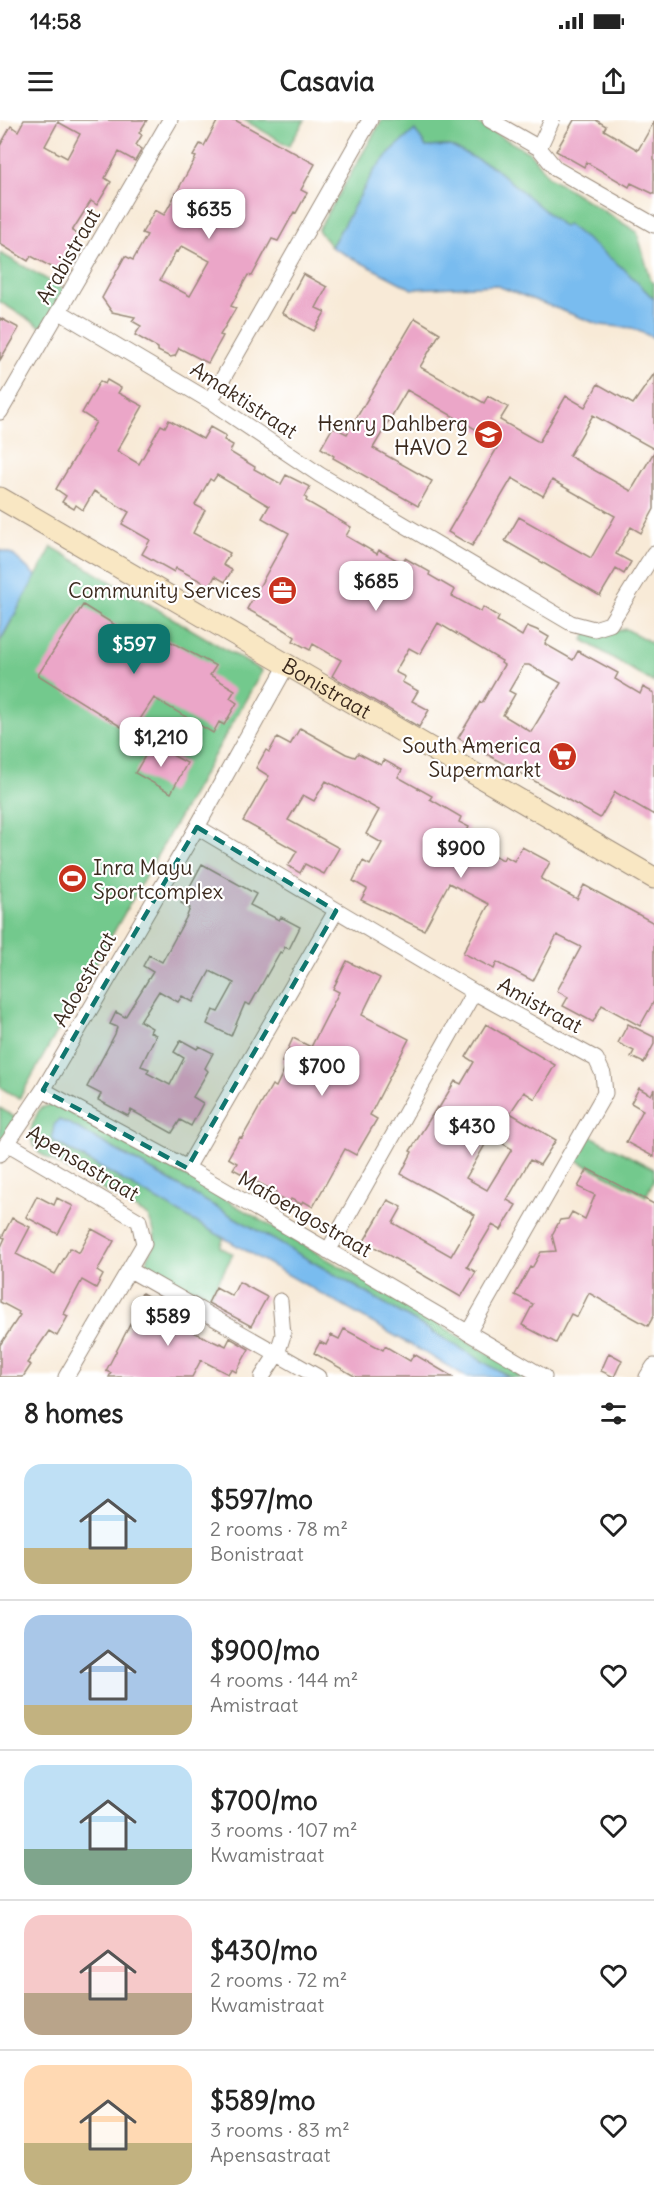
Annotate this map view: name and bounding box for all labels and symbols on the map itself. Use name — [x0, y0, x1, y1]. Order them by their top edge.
pin: $635 — [173, 189, 245, 240]
street label: Arabistraat — [30, 203, 106, 309]
street label: Amaktistraat — [185, 355, 303, 445]
place label: Henry Dahlberg HAVO 2 — [317, 410, 468, 461]
school or university icon: Henry Dahlberg HAVO 2 — [473, 419, 505, 451]
pin: $685 — [340, 561, 412, 612]
office icon: Community Services — [266, 574, 298, 606]
place label: Community Services — [68, 577, 261, 604]
pin: $597 — [98, 624, 170, 675]
street label: Bonistraat — [277, 652, 376, 724]
pin: $1,210 — [112, 717, 210, 768]
place label: South America Supermarkt — [402, 732, 541, 783]
supermarket icon: South America Supermarkt — [546, 741, 578, 773]
pin: $900 — [425, 828, 497, 879]
place label: Inra Mayu Sportcomplex — [93, 854, 223, 905]
sports icon: Inra Mayu Sportcomplex — [56, 863, 88, 895]
street label: Adoestraat — [46, 927, 122, 1031]
street label: Amistraat — [493, 971, 587, 1039]
pin: $700 — [286, 1046, 358, 1097]
pin: $430 — [436, 1106, 508, 1157]
street label: Apensastraat — [22, 1119, 144, 1207]
street label: Mafoengostraat — [233, 1165, 377, 1263]
pin: $589 — [132, 1296, 204, 1347]

